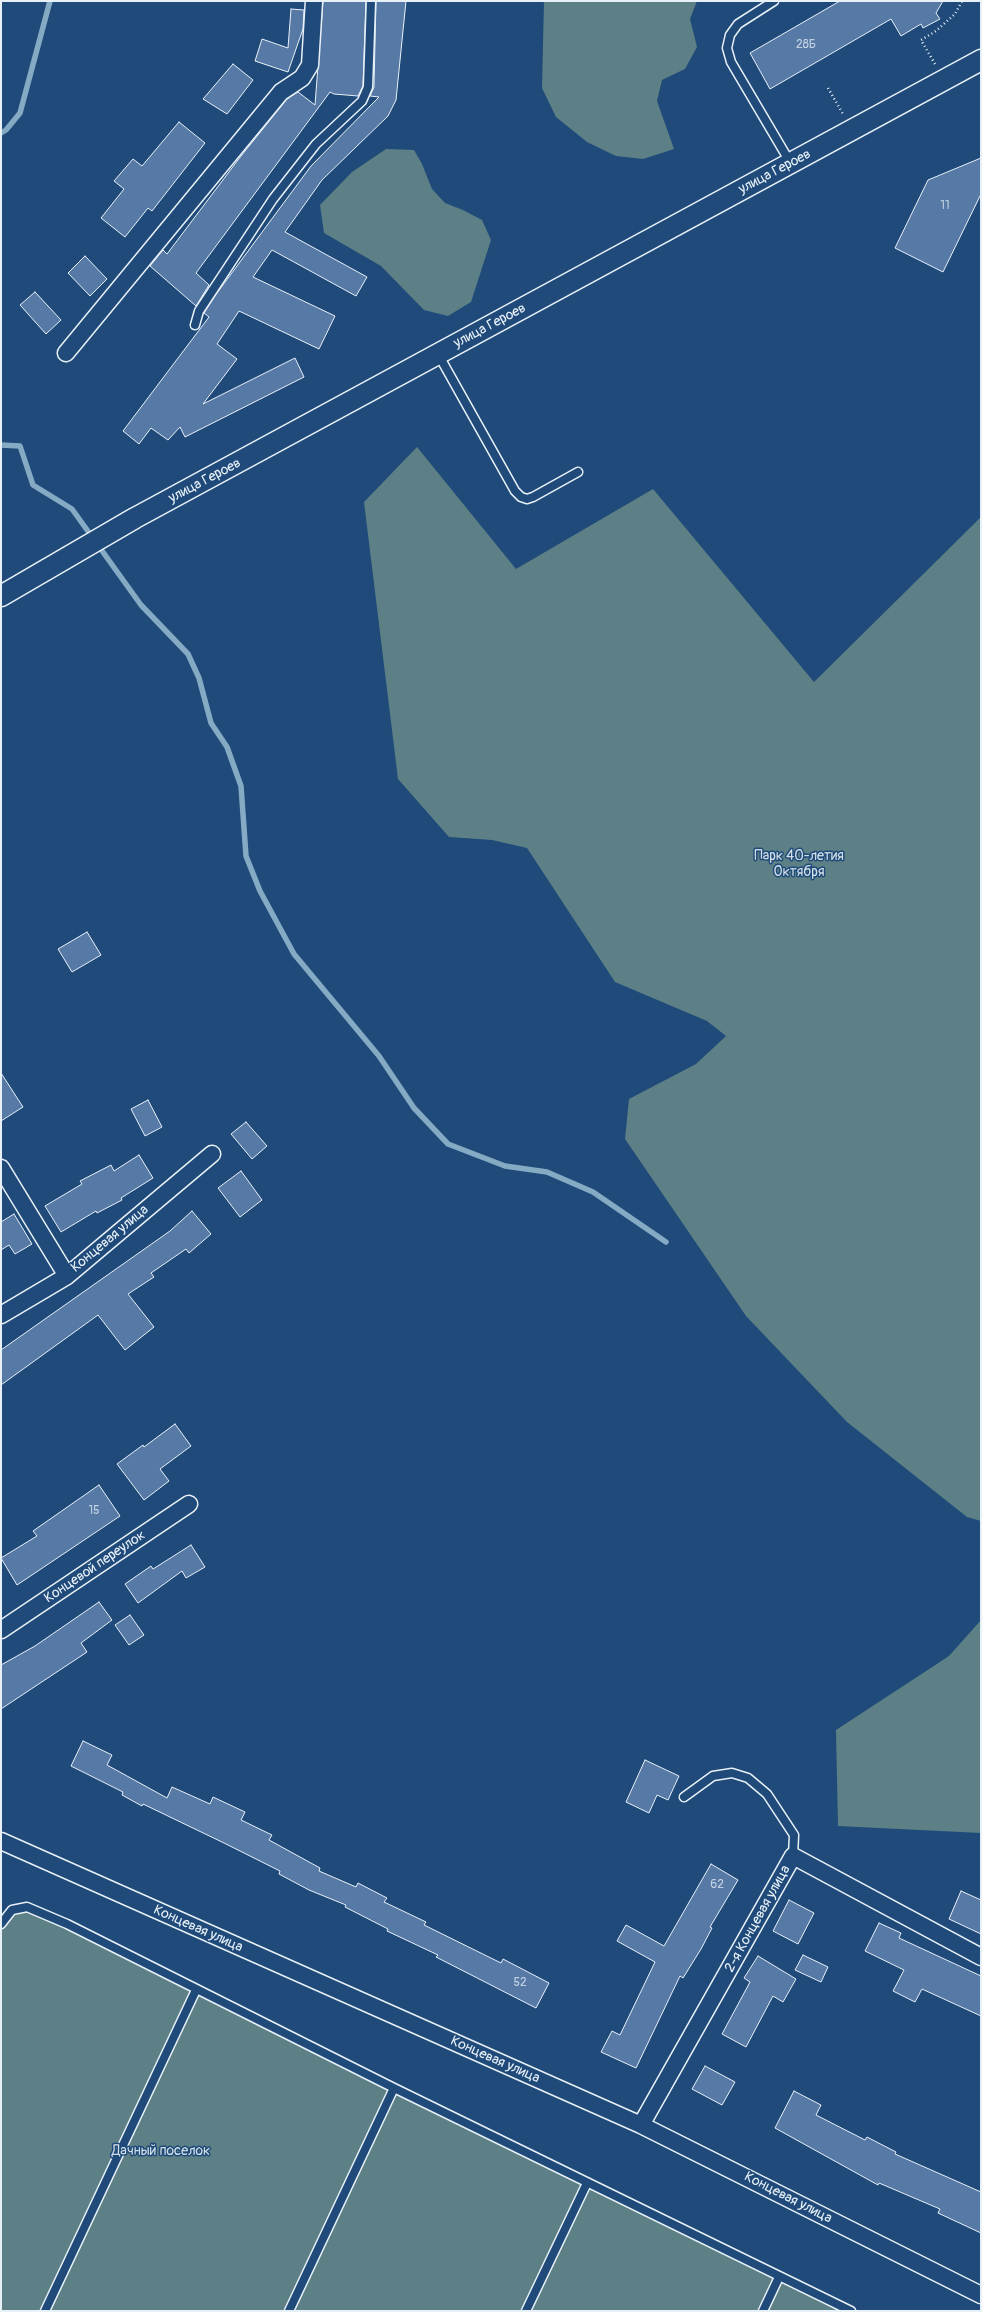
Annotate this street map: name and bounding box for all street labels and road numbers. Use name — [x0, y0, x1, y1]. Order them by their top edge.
street label: улица Героев — [736, 146, 814, 198]
street label: улица Героев — [451, 300, 529, 352]
street label: улица Героев — [166, 455, 244, 507]
street label: Концевая улица — [68, 1202, 152, 1276]
street label: Концевой переулок — [41, 1527, 149, 1607]
street label: 2-я Концевая улица — [722, 1863, 794, 1975]
street label: Концевая улица — [151, 1902, 245, 1956]
street label: Концевая улица — [448, 2033, 542, 2087]
street label: Концевая улица — [741, 2169, 835, 2227]

